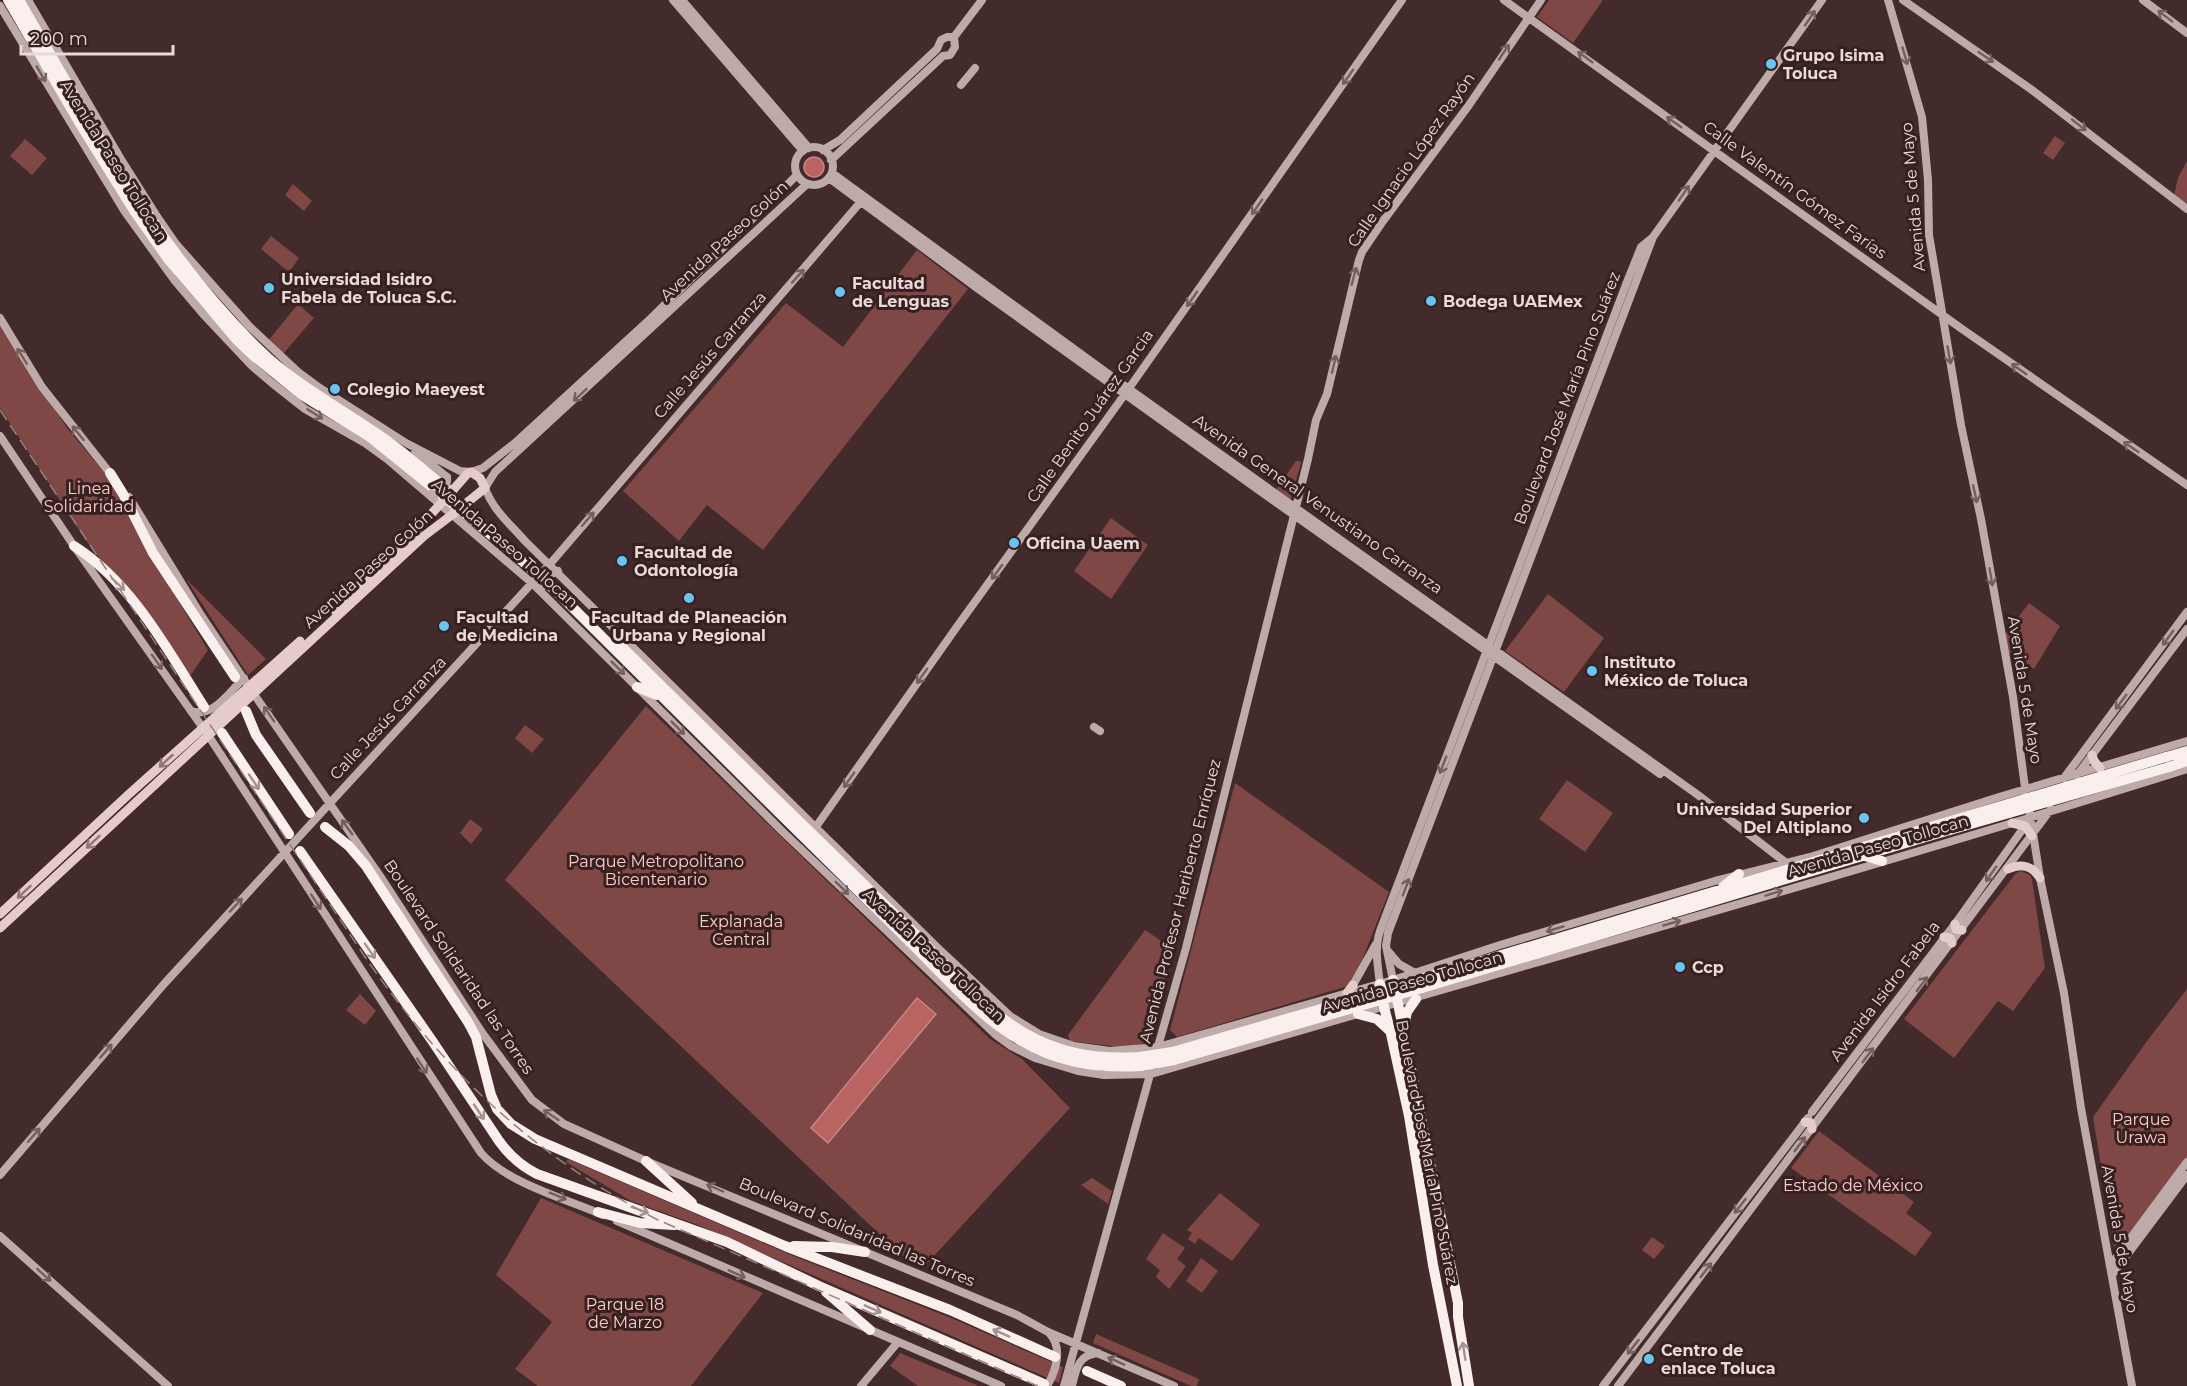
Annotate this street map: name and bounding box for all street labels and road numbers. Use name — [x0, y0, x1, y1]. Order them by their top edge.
street label: Calle Ignacio López Rayón — [1343, 69, 1479, 251]
street label: Avenida Paseo Tollocan — [56, 77, 172, 245]
street label: Calle Valentín Gómez Farías — [1700, 117, 1890, 263]
street label: Avenida 5 de Mayo — [1897, 122, 1929, 272]
street label: Avenida Paseo Colón — [656, 177, 792, 305]
street label: Boulevard José María Pino Suárez — [1510, 269, 1624, 527]
street label: Calle Jesús Carranza — [650, 288, 770, 422]
street label: Calle Benito Juárez Garcia — [1023, 326, 1157, 506]
street label: Avenida General Venustiano Carranza — [1190, 410, 1446, 598]
street label: Avenida Paseo Tollocan — [428, 474, 582, 612]
street label: Avenida Paseo Colón — [299, 506, 437, 632]
street label: Avenida 5 de Mayo — [2004, 615, 2046, 765]
street label: Calle Jesús Carranza — [326, 652, 450, 784]
street label: Avenida Profesor Heriberto Enríquez — [1135, 757, 1225, 1045]
street label: Avenida Paseo Tollocan — [1785, 811, 1971, 881]
street label: Boulevard Solidaridad las Torres — [380, 856, 538, 1078]
street label: Avenida Paseo Tollocan — [859, 884, 1009, 1026]
street label: Avenida Isidro Fabela — [1826, 917, 1944, 1065]
street label: Avenida Paseo Tollocan — [1319, 947, 1505, 1017]
street label: Boulevard José María Pino Suárez — [1392, 1018, 1462, 1286]
street label: Avenida 5 de Mayo — [2098, 1164, 2142, 1314]
street label: Boulevard Solidaridad las Torres — [736, 1174, 978, 1291]

